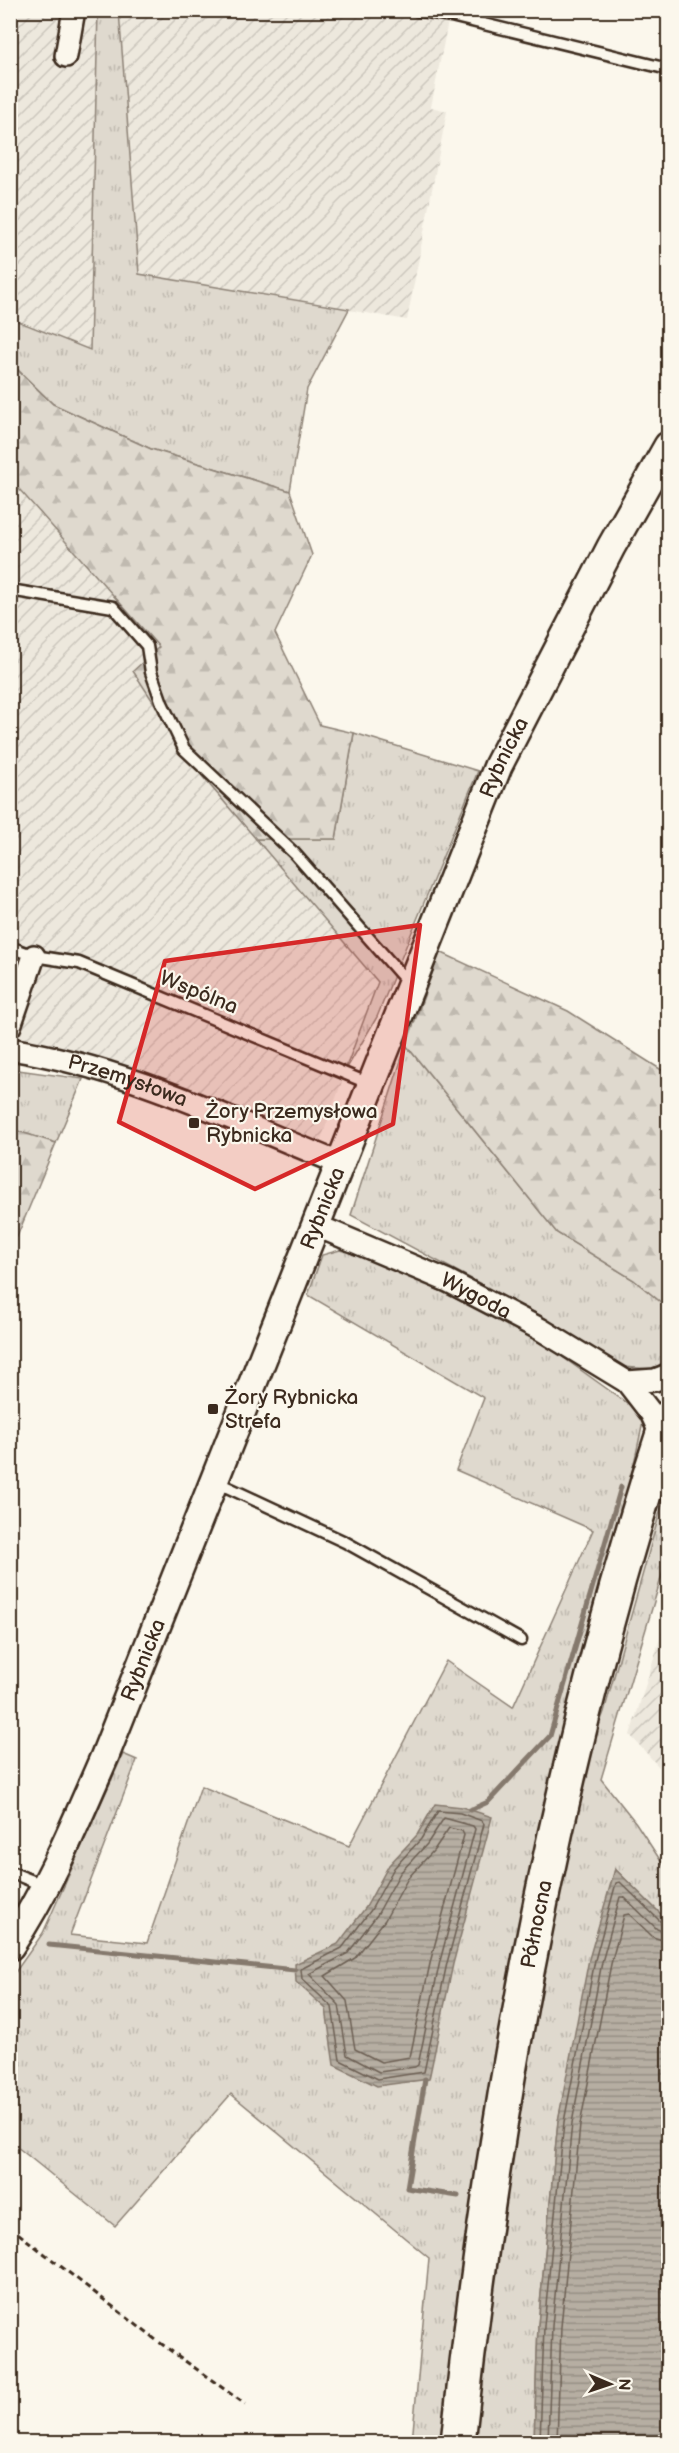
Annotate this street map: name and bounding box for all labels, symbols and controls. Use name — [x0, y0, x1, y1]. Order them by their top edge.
street label: Rybnicka — [475, 713, 534, 802]
street label: Wspólna — [156, 965, 242, 1019]
street label: Przemysłowa — [65, 1049, 191, 1112]
place label: Żory Przemysłowa Rybnicka — [205, 1099, 378, 1148]
marker: Żory Przemysłowa Rybnicka — [187, 1116, 201, 1130]
street label: Rybnicka — [295, 1164, 350, 1253]
street label: Wygoda — [436, 1267, 515, 1325]
place label: Żory Rybnicka Strefa — [224, 1385, 359, 1434]
marker: Żory Rybnicka Strefa — [206, 1402, 220, 1416]
street label: Rybnicka — [116, 1615, 171, 1705]
street label: Północna — [516, 1878, 558, 1970]
north arrow — [580, 2354, 640, 2414]
text: N — [614, 2378, 633, 2391]

